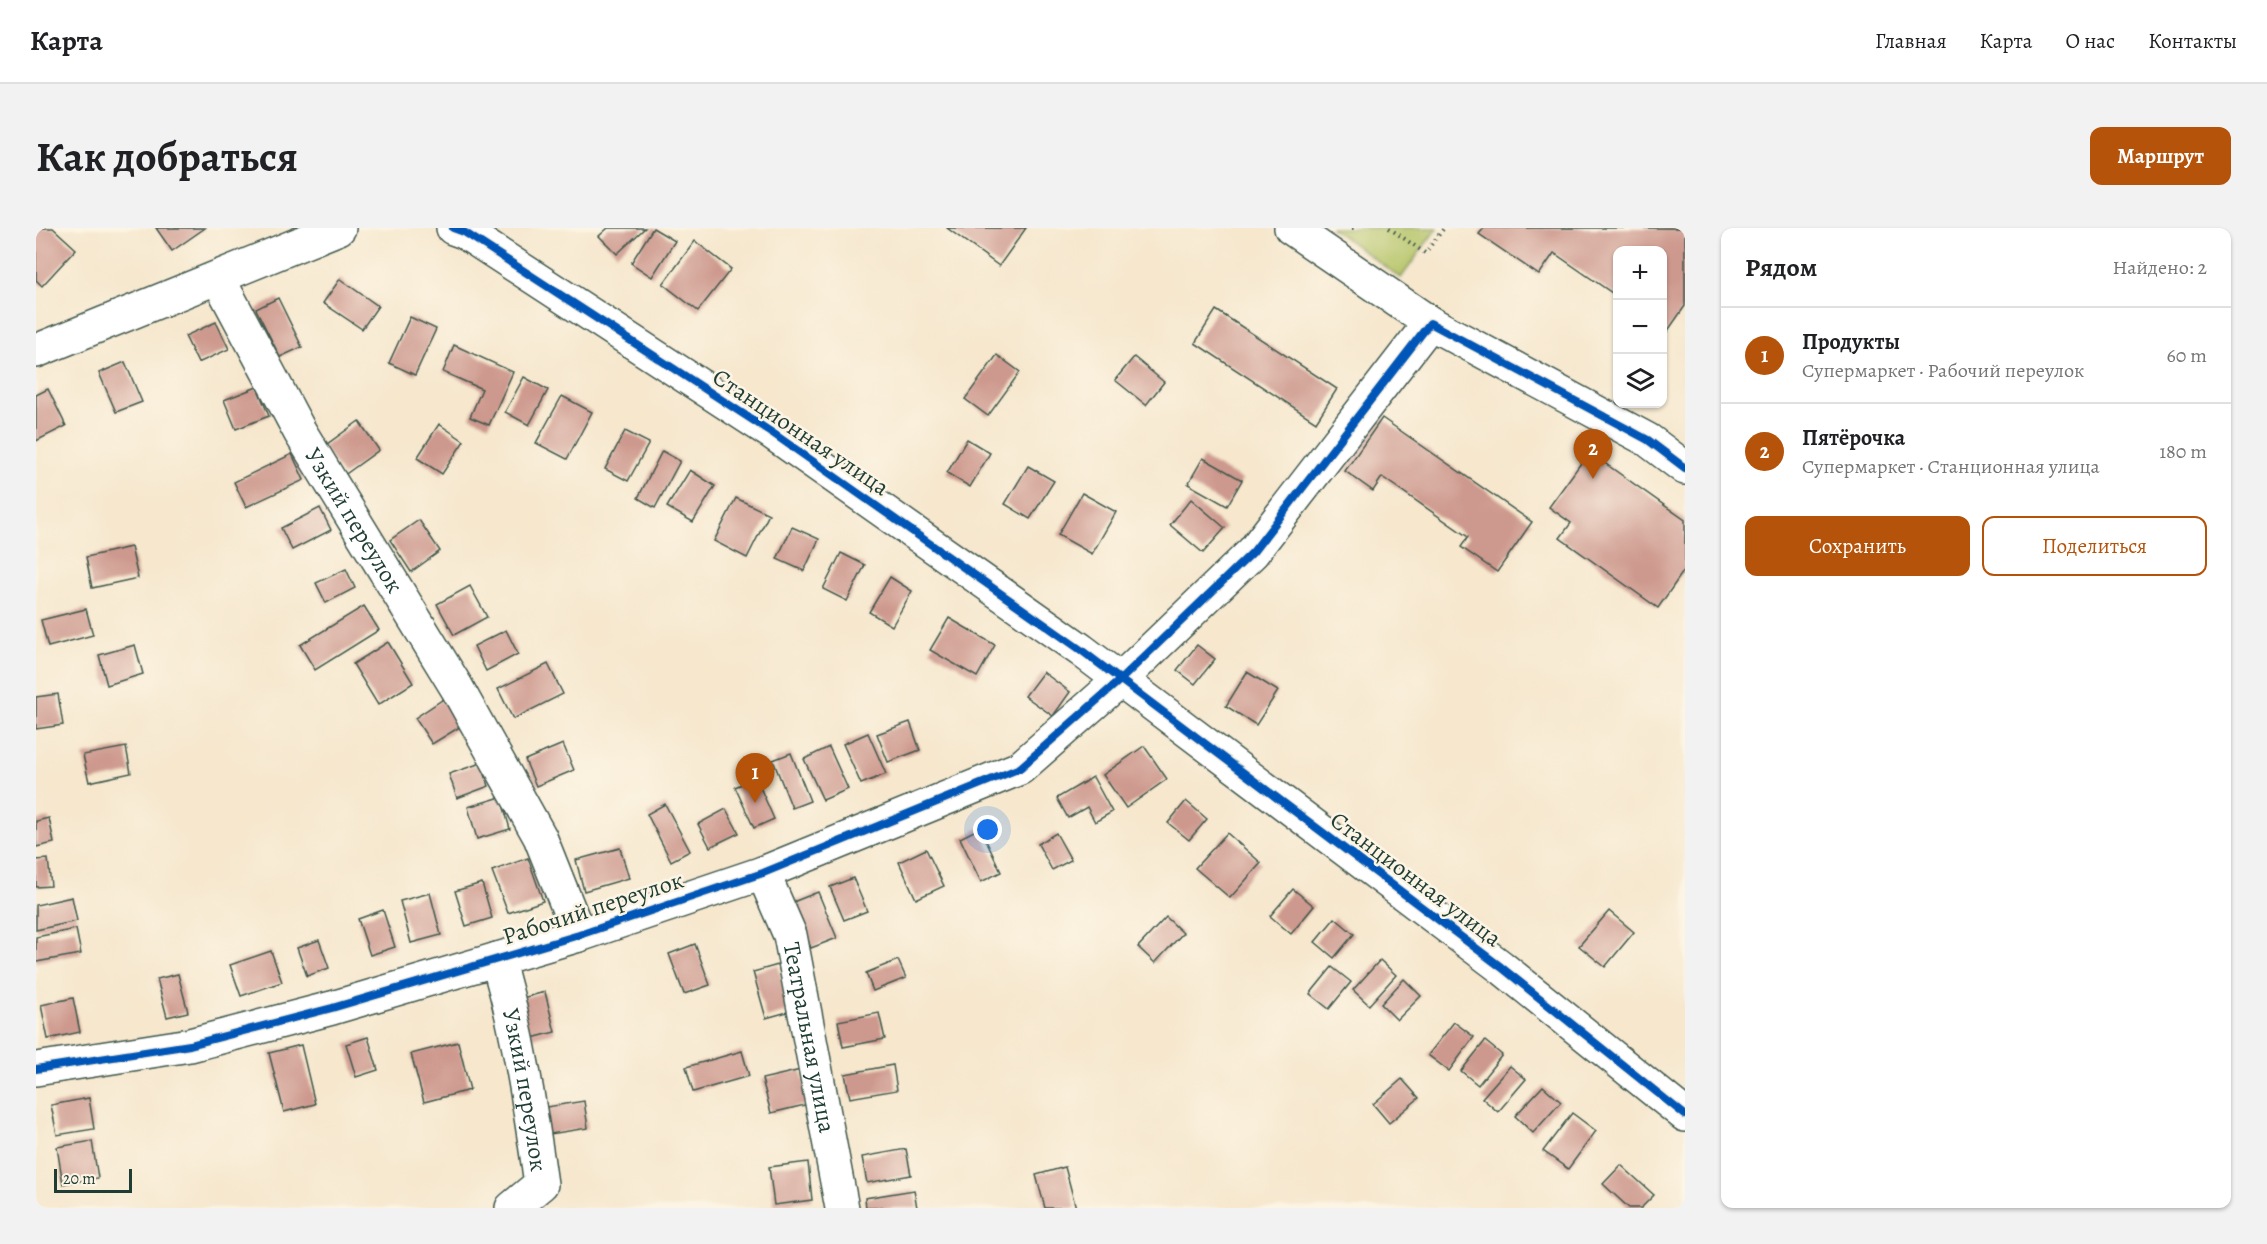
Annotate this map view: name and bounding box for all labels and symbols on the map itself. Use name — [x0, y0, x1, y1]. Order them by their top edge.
street label: Станционная улица — [706, 361, 896, 503]
pin: 2 — [1574, 430, 1612, 479]
street label: Узкий переулок — [297, 441, 411, 599]
pin: 1 — [736, 754, 774, 803]
street label: Станционная улица — [1324, 804, 1508, 954]
your location — [973, 815, 1002, 844]
street label: Рабочий переулок — [498, 864, 688, 952]
street label: Театральная улица — [776, 940, 843, 1135]
street label: Узкий переулок — [495, 1005, 555, 1173]
scale bar — [54, 1166, 132, 1194]

